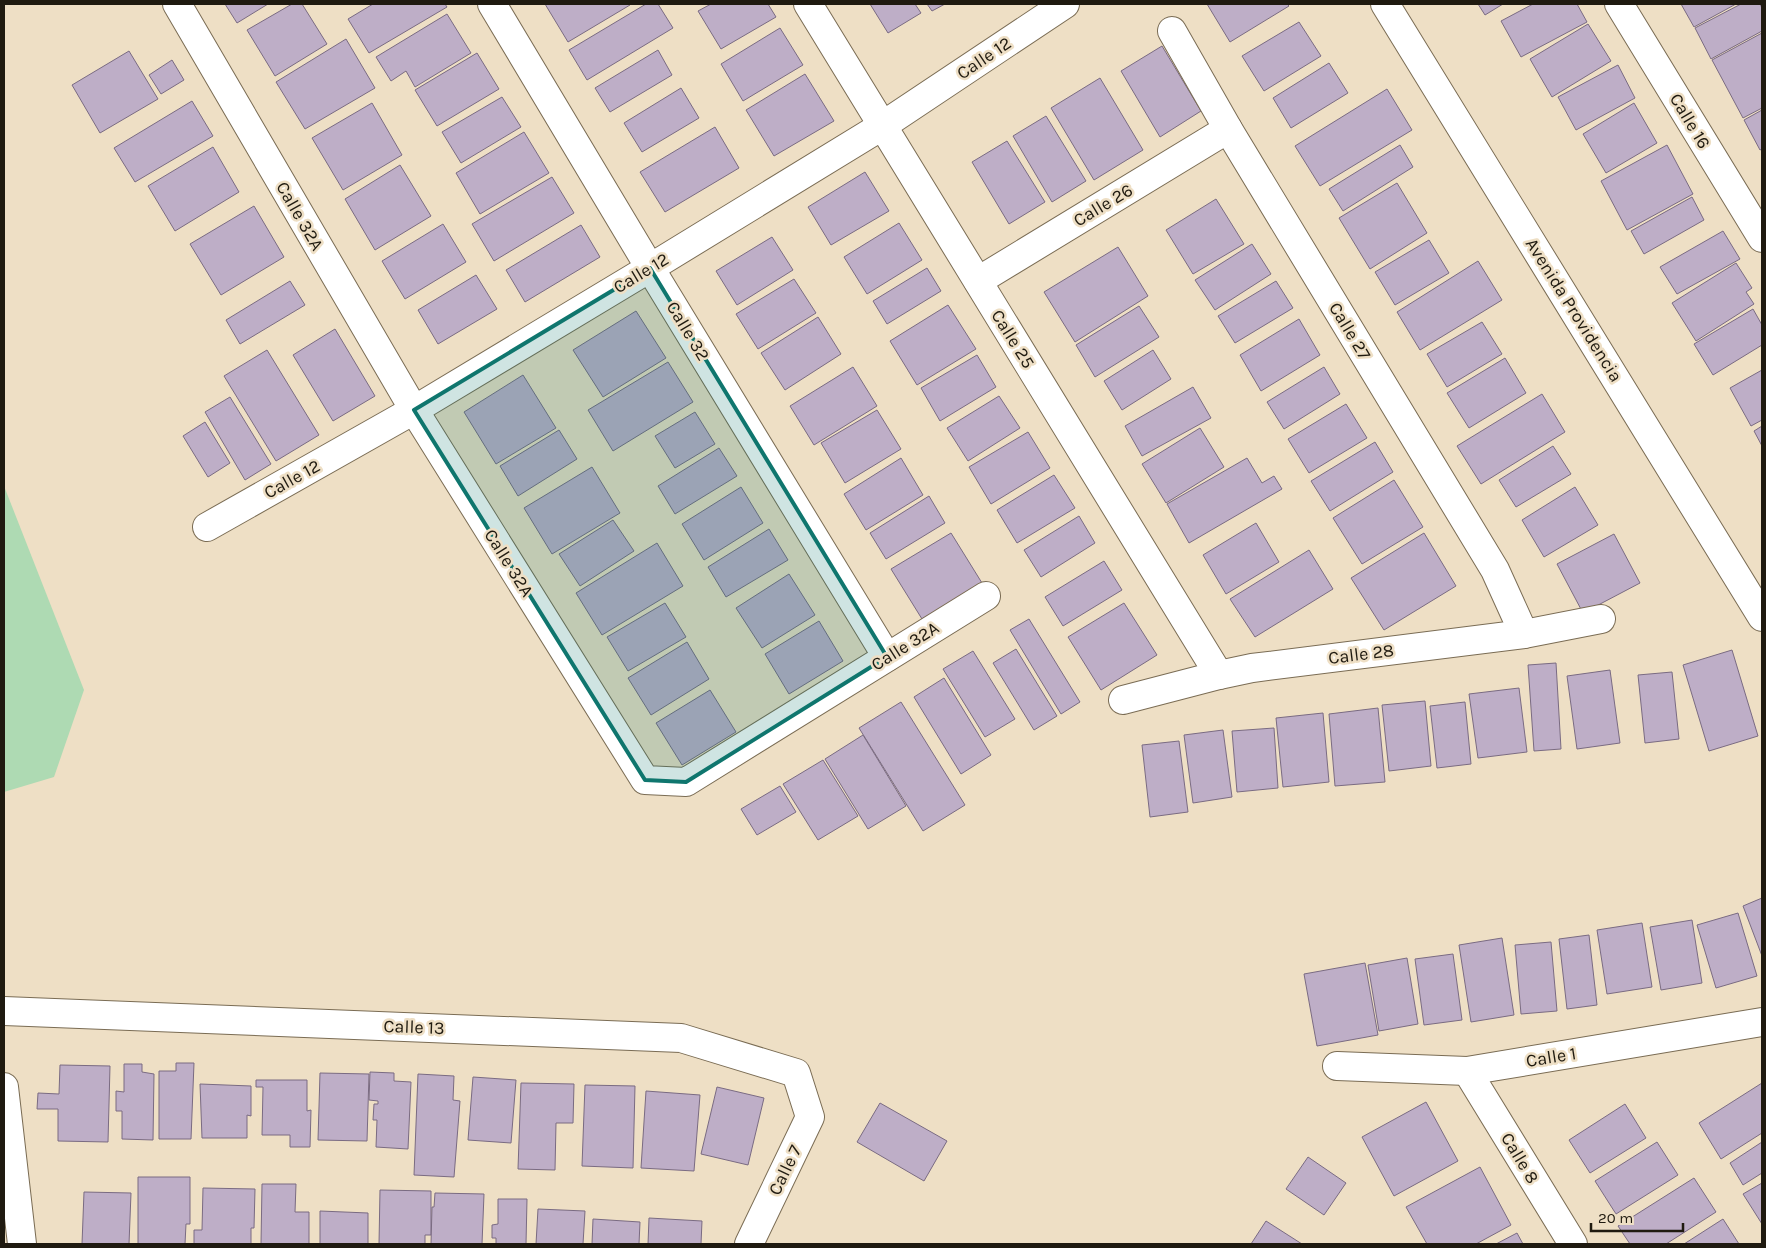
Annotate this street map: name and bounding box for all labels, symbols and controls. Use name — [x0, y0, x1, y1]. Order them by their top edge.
street label: Calle 12 — [953, 32, 1015, 84]
street label: Calle 16 — [1665, 89, 1715, 153]
street label: Calle 32A — [271, 178, 329, 254]
street label: Calle 26 — [1069, 179, 1137, 231]
street label: Avenida Providencia — [1521, 234, 1627, 386]
street label: Calle 12 — [609, 248, 673, 298]
street label: Calle 32 — [662, 297, 714, 365]
street label: Calle 27 — [1324, 298, 1376, 364]
street label: Calle 25 — [986, 306, 1040, 372]
street label: Calle 12 — [260, 455, 324, 503]
street label: Calle 32A — [480, 525, 538, 601]
street label: Calle 32A — [867, 617, 943, 675]
street label: Calle 28 — [1327, 639, 1395, 669]
street label: Calle 13 — [383, 1015, 445, 1039]
street label: Calle 1 — [1524, 1042, 1578, 1072]
street label: Calle 8 — [1496, 1129, 1544, 1187]
street label: Calle 7 — [763, 1141, 807, 1199]
scale bar — [1591, 1200, 1684, 1232]
text: 20 m — [1598, 1209, 1633, 1227]

